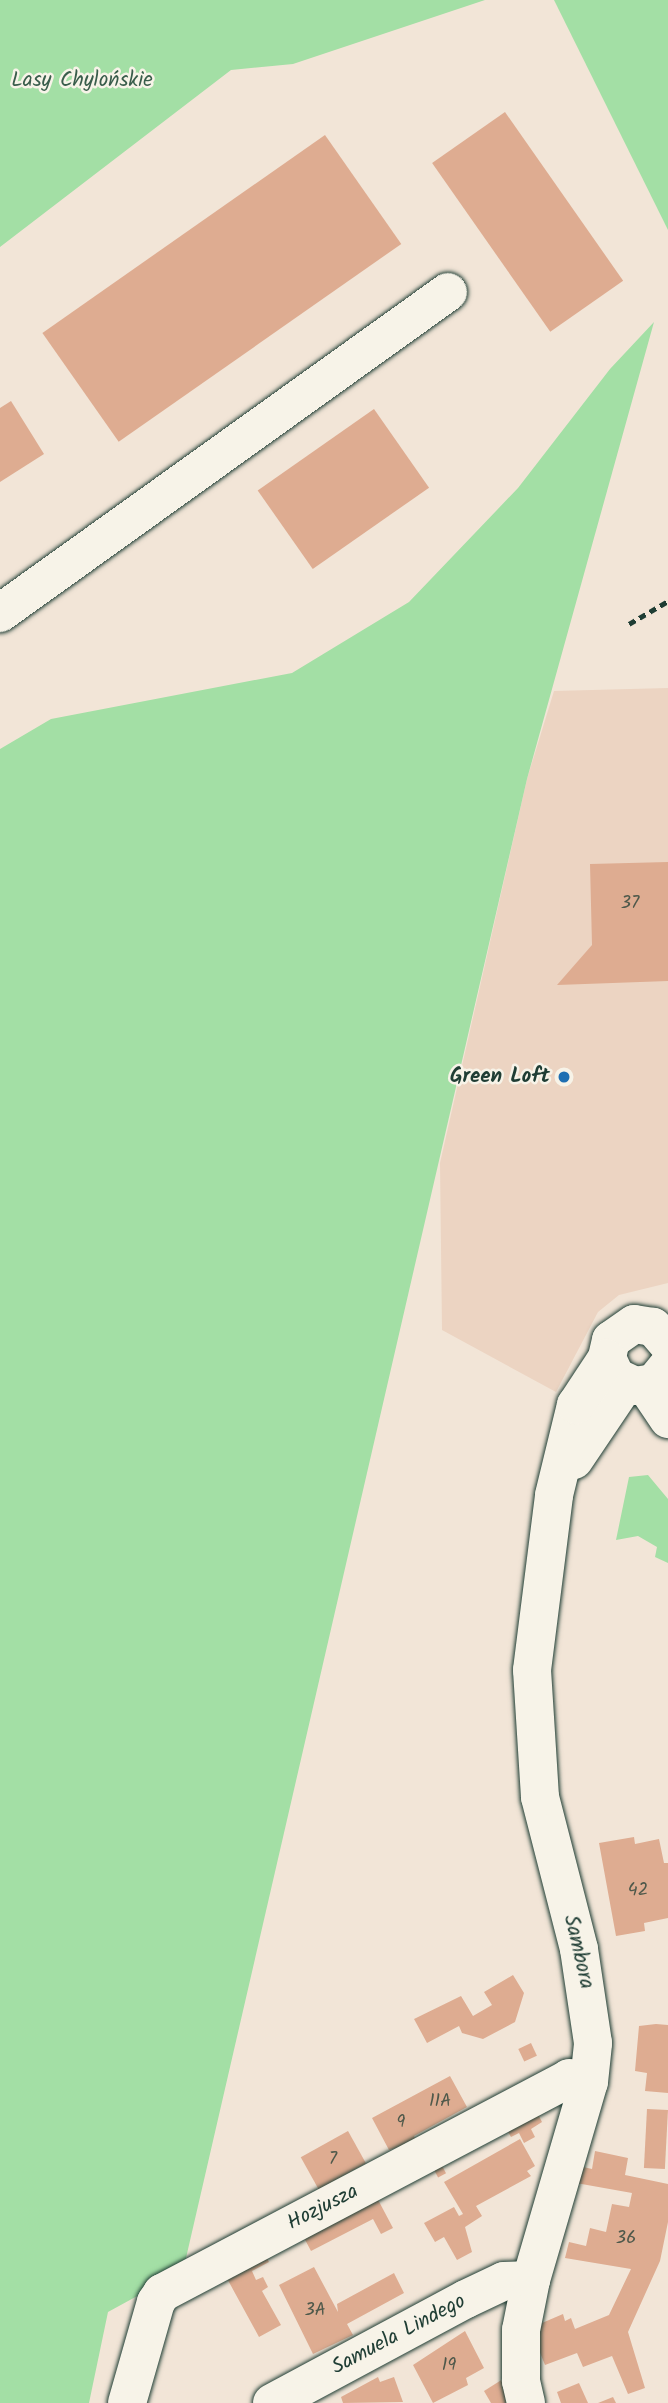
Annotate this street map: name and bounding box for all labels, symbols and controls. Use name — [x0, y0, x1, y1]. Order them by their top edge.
park label: Lasy Chylońskie — [11, 68, 153, 94]
house number: 37 — [621, 893, 639, 915]
place label: Green Loft — [450, 1064, 550, 1090]
marker: Green Loft — [556, 1069, 572, 1085]
house number: 42 — [628, 1880, 648, 1902]
street label: Sambora — [557, 1913, 599, 1991]
house number: 11A — [429, 2091, 451, 2113]
house number: 9 — [397, 2112, 405, 2134]
house number: 7 — [329, 2149, 337, 2171]
street label: Hozjusza — [283, 2179, 363, 2237]
house number: 36 — [616, 2228, 636, 2250]
street label: Samuela Lindego — [328, 2289, 470, 2381]
house number: 3A — [304, 2300, 326, 2322]
house number: 19 — [442, 2355, 456, 2377]

